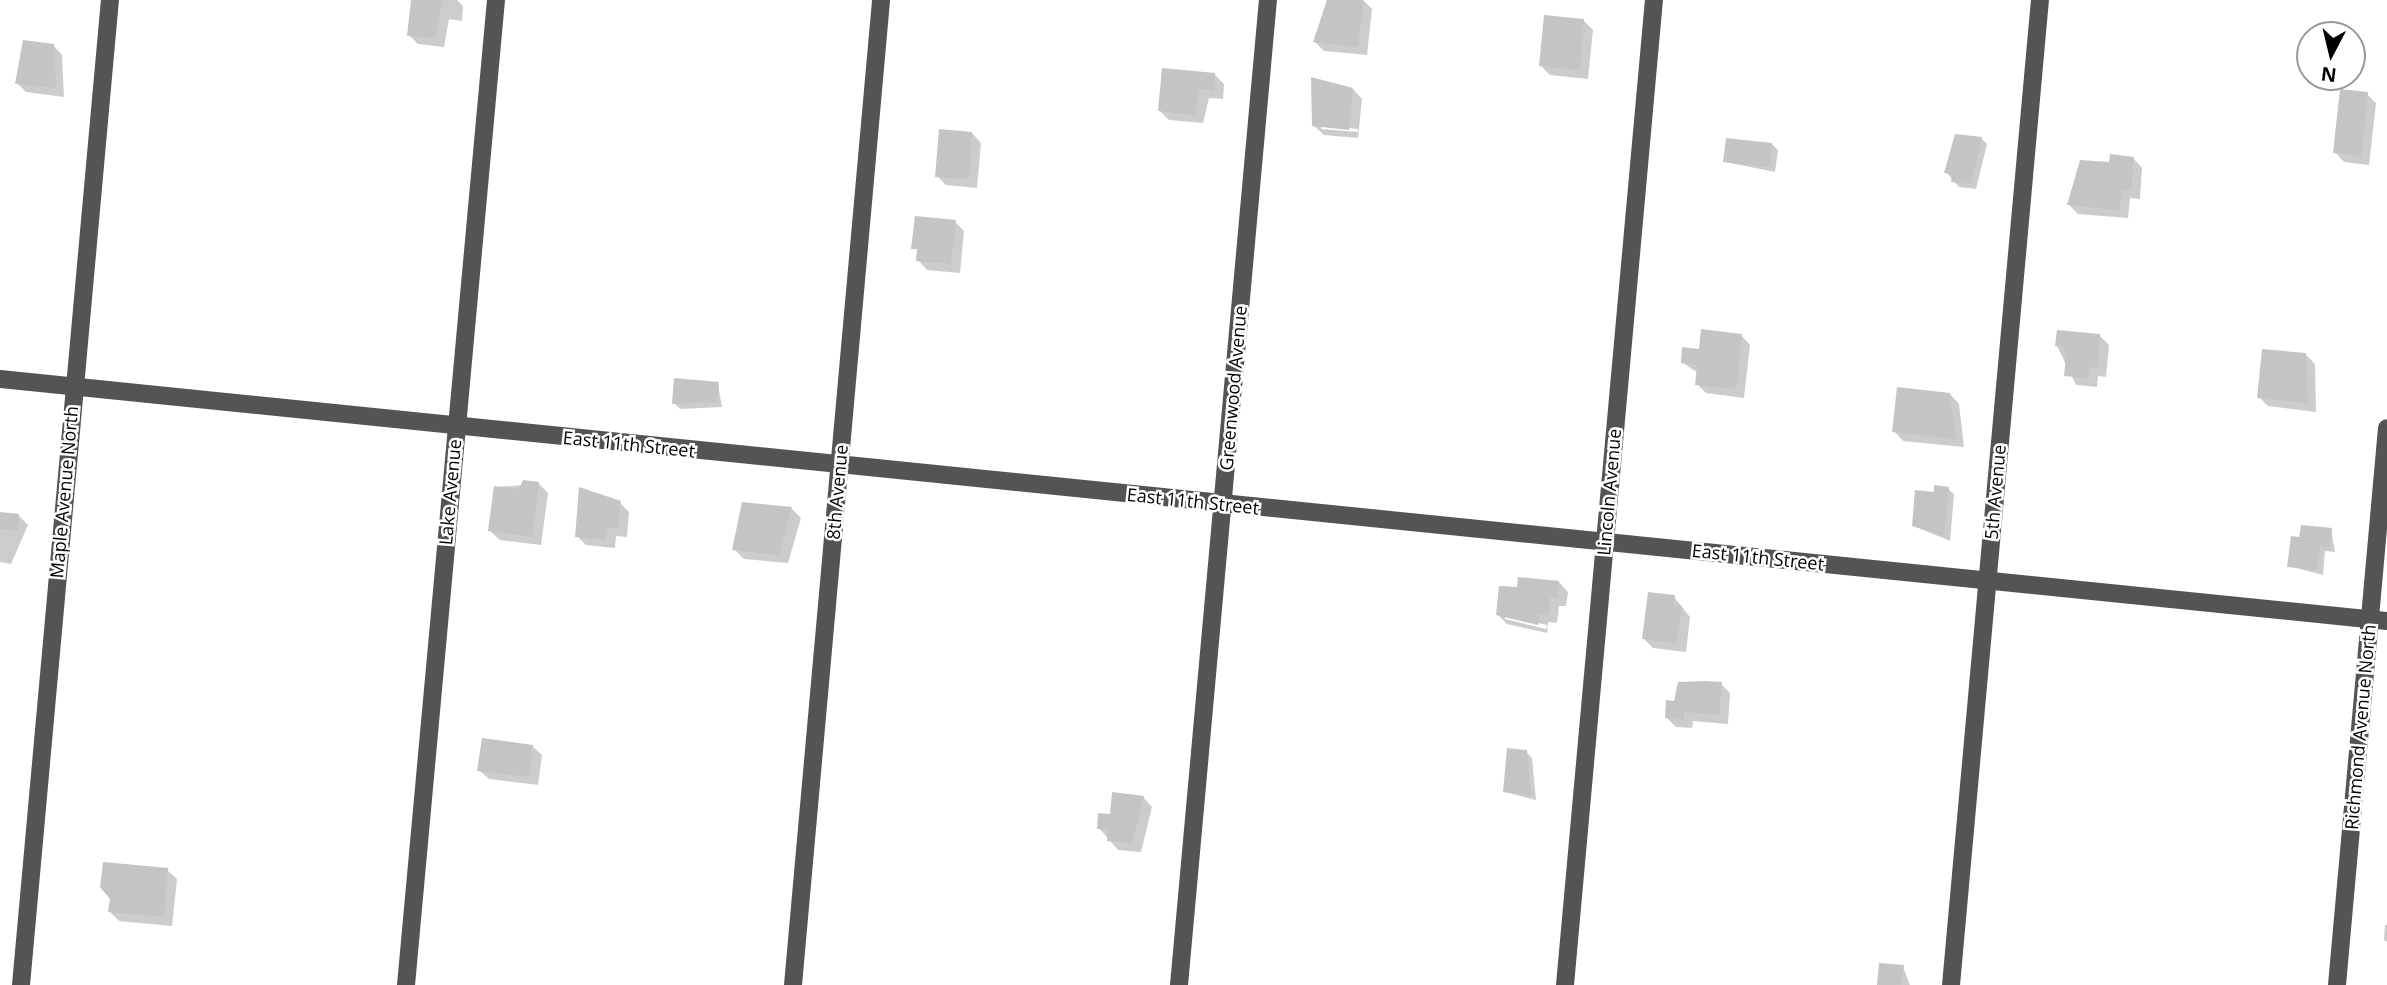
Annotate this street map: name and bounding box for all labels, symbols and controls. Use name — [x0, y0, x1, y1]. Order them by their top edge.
north arrow — [2296, 21, 2366, 91]
text: N — [2319, 61, 2338, 89]
street label: Greenwood Avenue — [1215, 305, 1251, 471]
street label: Maple Avenue North — [46, 405, 82, 579]
street label: East 11th Street — [562, 426, 696, 462]
street label: Lincoln Avenue — [1593, 428, 1625, 556]
street label: Lake Avenue — [435, 438, 465, 546]
street label: 8th Avenue — [822, 444, 852, 540]
street label: 5th Avenue — [1980, 444, 2010, 540]
street label: East 11th Street — [1126, 483, 1260, 519]
street label: East 11th Street — [1691, 539, 1825, 575]
street label: Richmond Avenue North — [2340, 623, 2380, 831]

